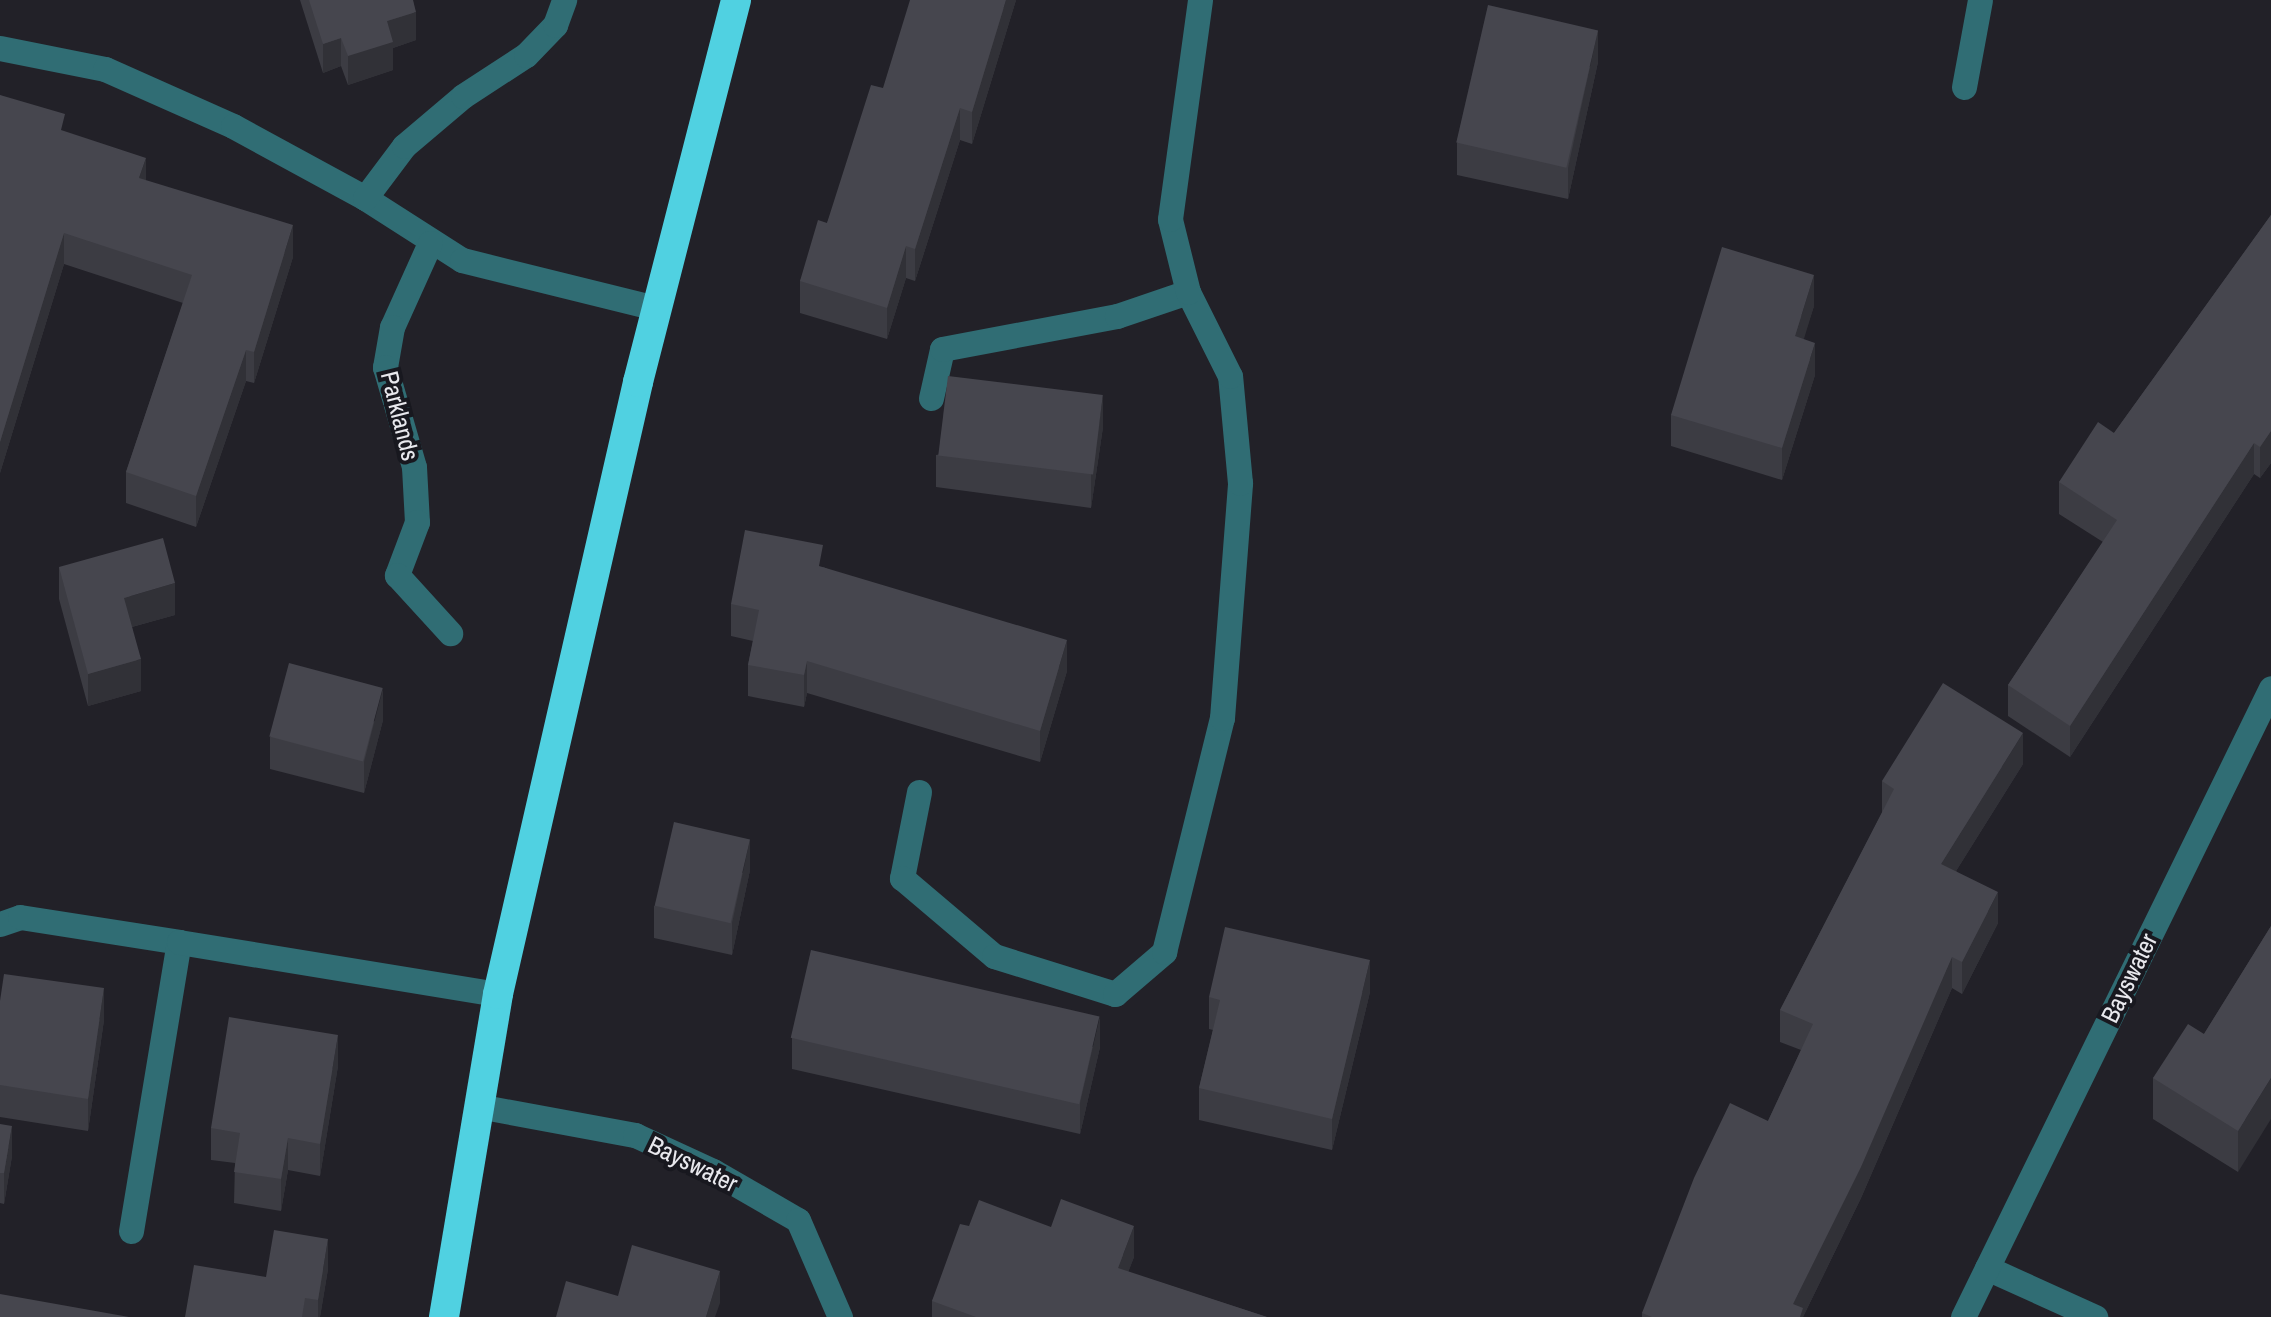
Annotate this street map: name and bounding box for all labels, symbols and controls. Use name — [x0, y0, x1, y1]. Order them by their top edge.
street label: Parklands — [374, 368, 426, 464]
street label: Bayswater — [2095, 928, 2163, 1028]
street label: Bayswater — [643, 1130, 743, 1198]

